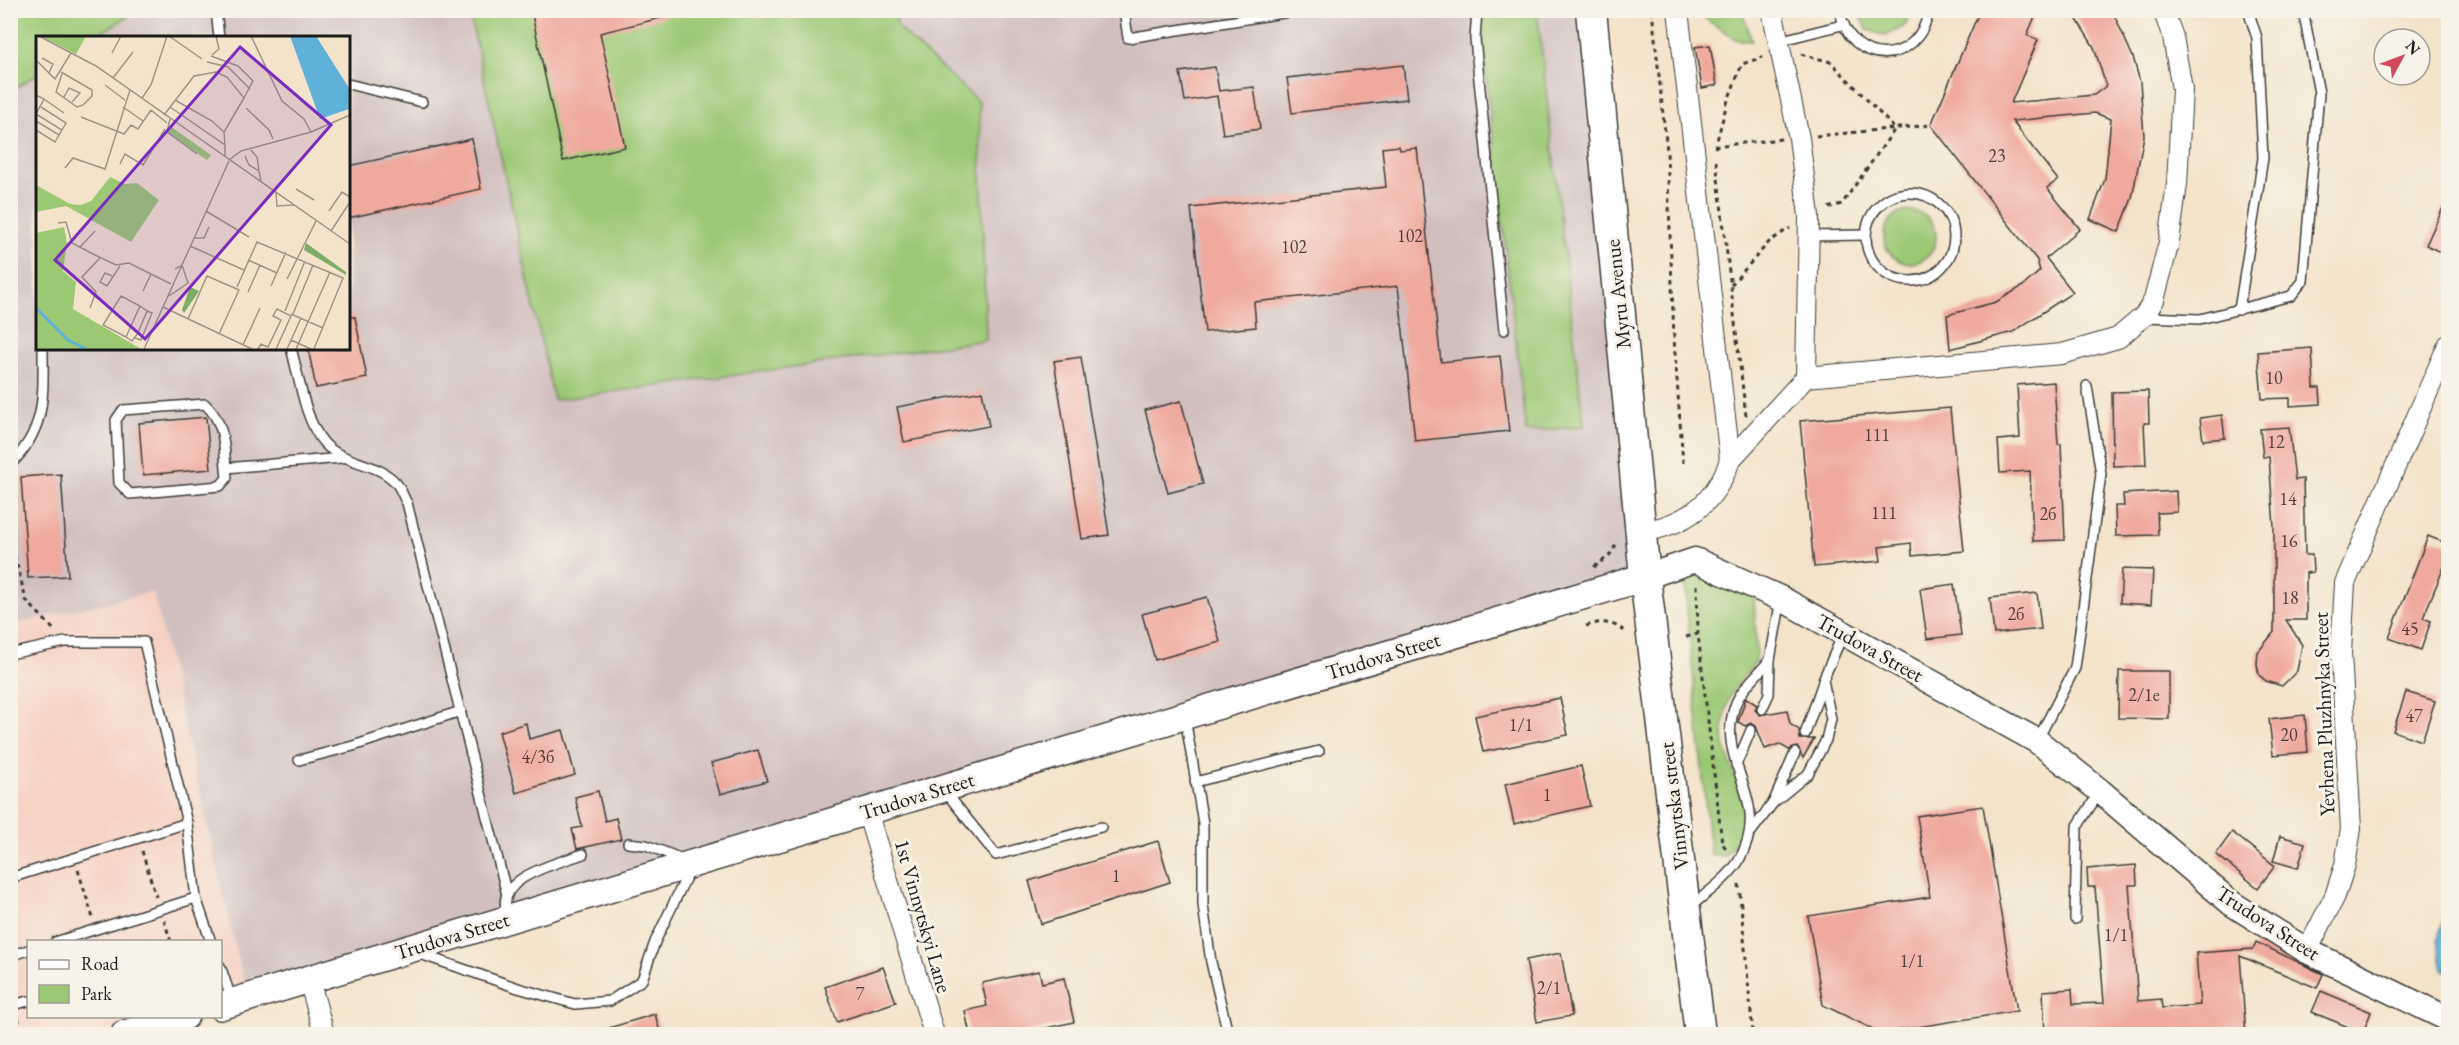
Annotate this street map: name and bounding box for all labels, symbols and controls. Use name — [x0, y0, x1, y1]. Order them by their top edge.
north arrow — [2372, 27, 2432, 87]
inset map — [36, 36, 350, 350]
text: N — [2401, 36, 2425, 59]
house number: 23 — [1988, 144, 2006, 167]
house number: 102 — [1397, 224, 1423, 247]
house number: 102 — [1281, 235, 1307, 258]
street label: Myru Avenue — [1598, 238, 1637, 350]
house number: 10 — [2265, 366, 2283, 389]
house number: 111 — [1864, 423, 1890, 446]
house number: 12 — [2267, 430, 2285, 453]
house number: 14 — [2279, 487, 2297, 510]
house number: 111 — [1871, 501, 1897, 524]
house number: 2б — [2039, 502, 2057, 525]
house number: 16 — [2280, 529, 2298, 552]
house number: 18 — [2281, 586, 2299, 609]
house number: 2б — [2007, 602, 2025, 625]
street label: Trudova Street — [1812, 607, 1929, 688]
street label: Yevhena Pluzhnyka Street — [2306, 611, 2341, 817]
house number: 45 — [2401, 617, 2419, 640]
street label: Trudova Street — [1322, 625, 1444, 686]
house number: 2/1е — [2128, 683, 2160, 706]
house number: 47 — [2405, 704, 2423, 727]
house number: 1/1 — [1509, 713, 1533, 736]
house number: 20 — [2280, 723, 2298, 746]
street label: Vinnytska street — [1652, 740, 1695, 871]
house number: 4/3б — [522, 745, 554, 768]
street label: Trudova Street — [856, 765, 978, 826]
house number: 1 — [1543, 783, 1551, 806]
street label: 1st Vinnytskyi Lane — [889, 836, 958, 996]
house number: 1 — [1112, 864, 1120, 887]
street label: Trudova Street — [2211, 879, 2326, 966]
street label: Trudova Street — [391, 905, 513, 966]
house number: 1/1 — [2104, 923, 2128, 946]
legend — [27, 940, 222, 1018]
house number: 1/1 — [1900, 949, 1924, 972]
text: Road — [81, 952, 120, 975]
house number: 2/1 — [1537, 976, 1561, 999]
text: Park — [81, 982, 112, 1005]
house number: 7 — [856, 982, 865, 1005]

